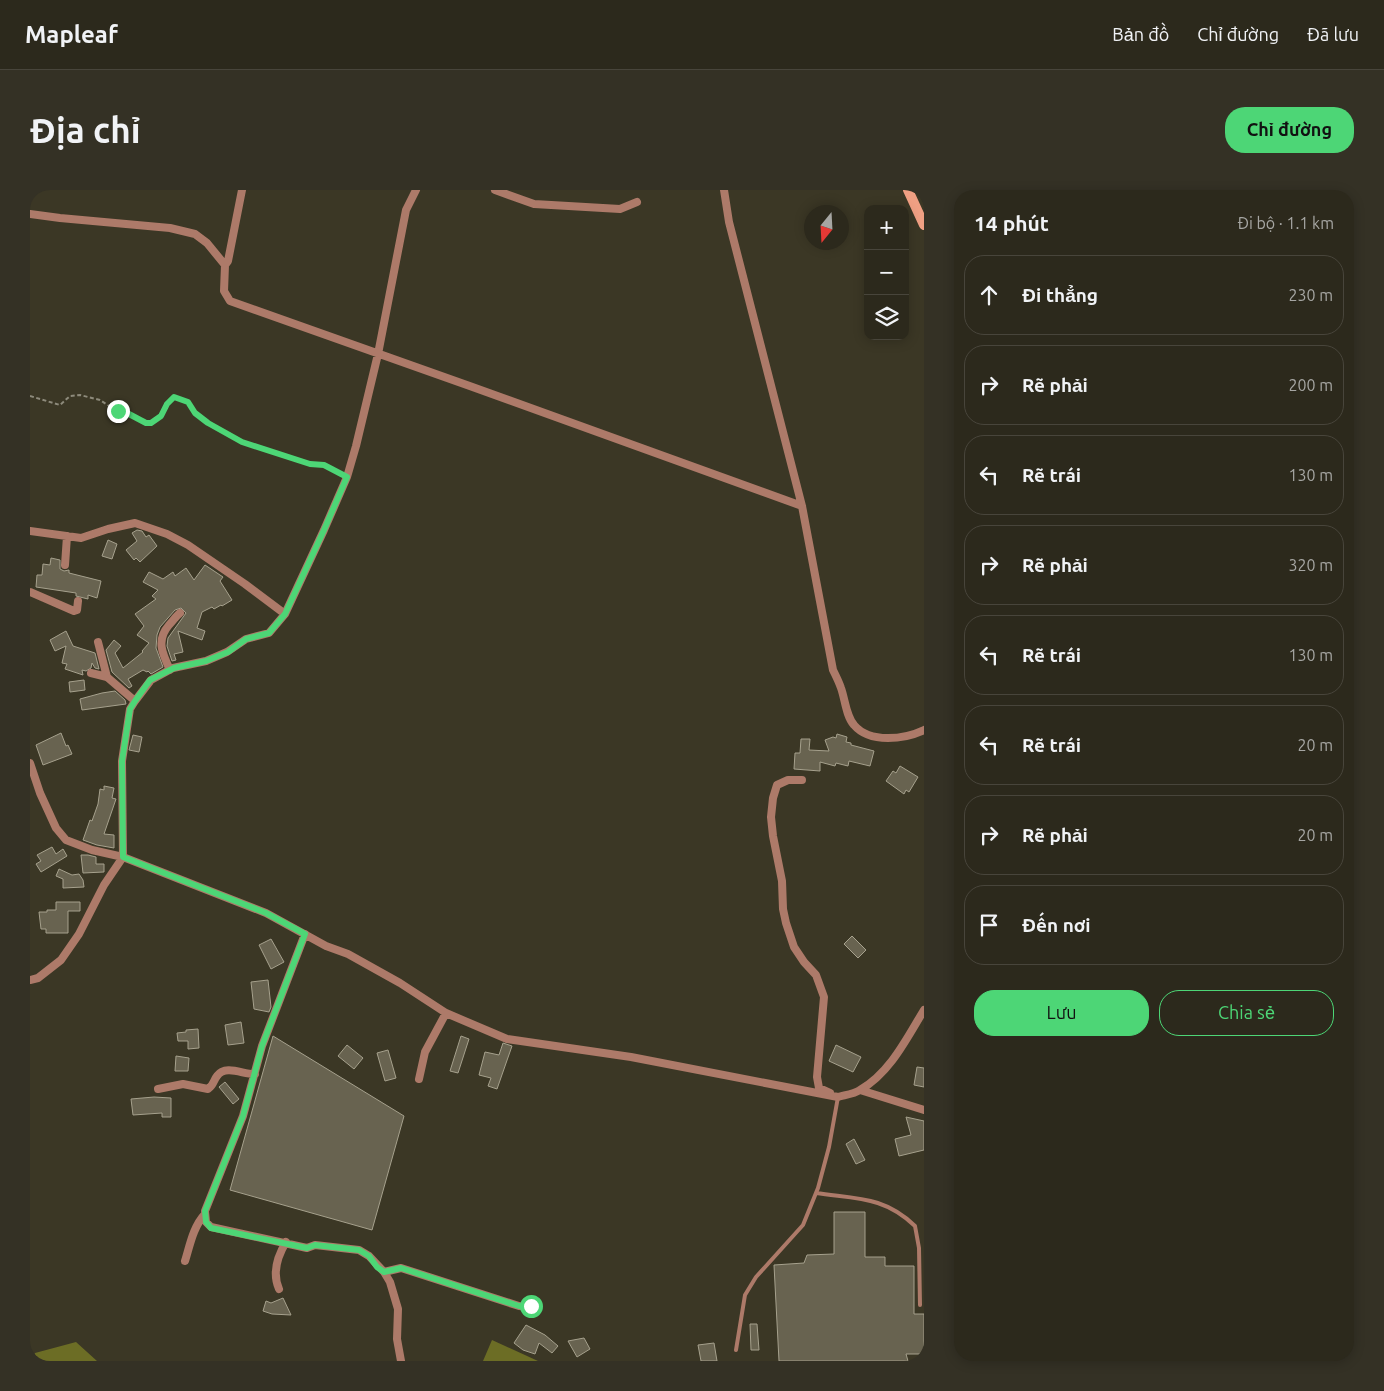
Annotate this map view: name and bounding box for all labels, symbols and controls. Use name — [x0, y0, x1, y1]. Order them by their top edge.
text: Mapleaf — [25, 21, 118, 48]
text: Bản đồ — [1112, 24, 1169, 44]
text: Chỉ đường — [1197, 24, 1279, 44]
text: Đã lưu — [1307, 24, 1359, 44]
button: Chỉ đường — [1225, 107, 1354, 153]
text: Địa chỉ — [30, 110, 140, 150]
north arrow — [804, 205, 849, 250]
map controls — [864, 205, 909, 340]
button: + — [864, 205, 909, 250]
text: 14 phút — [974, 211, 1049, 235]
text: Đi bộ · 1.1 km — [1237, 214, 1334, 232]
button: − — [864, 250, 909, 295]
icon: ahead — [975, 281, 1003, 309]
text: Đi thẳng — [1022, 284, 1098, 306]
text: 230 m — [1288, 286, 1333, 304]
button: layers — [864, 295, 909, 340]
icon: right — [975, 371, 1003, 399]
text: Rẽ phải — [1022, 374, 1088, 396]
text: 200 m — [1288, 376, 1333, 394]
route end — [107, 400, 130, 423]
icon: left — [975, 461, 1003, 489]
text: Rẽ trái — [1022, 464, 1081, 486]
text: 130 m — [1288, 466, 1333, 484]
icon: right — [975, 551, 1003, 579]
text: Rẽ phải — [1022, 554, 1088, 576]
text: 320 m — [1288, 556, 1333, 574]
icon: left — [975, 641, 1003, 669]
text: Rẽ trái — [1022, 644, 1081, 666]
text: 130 m — [1288, 646, 1333, 664]
icon: left — [975, 731, 1003, 759]
text: Rẽ trái — [1022, 734, 1081, 756]
text: 20 m — [1297, 736, 1333, 754]
icon: right — [975, 821, 1003, 849]
text: Rẽ phải — [1022, 824, 1088, 846]
text: 20 m — [1297, 826, 1333, 844]
icon: arrive — [975, 911, 1003, 939]
text: Đến nơi — [1022, 914, 1091, 936]
button: Lưu — [974, 990, 1149, 1036]
button: Chia sẻ — [1159, 990, 1334, 1036]
route start — [520, 1295, 543, 1318]

